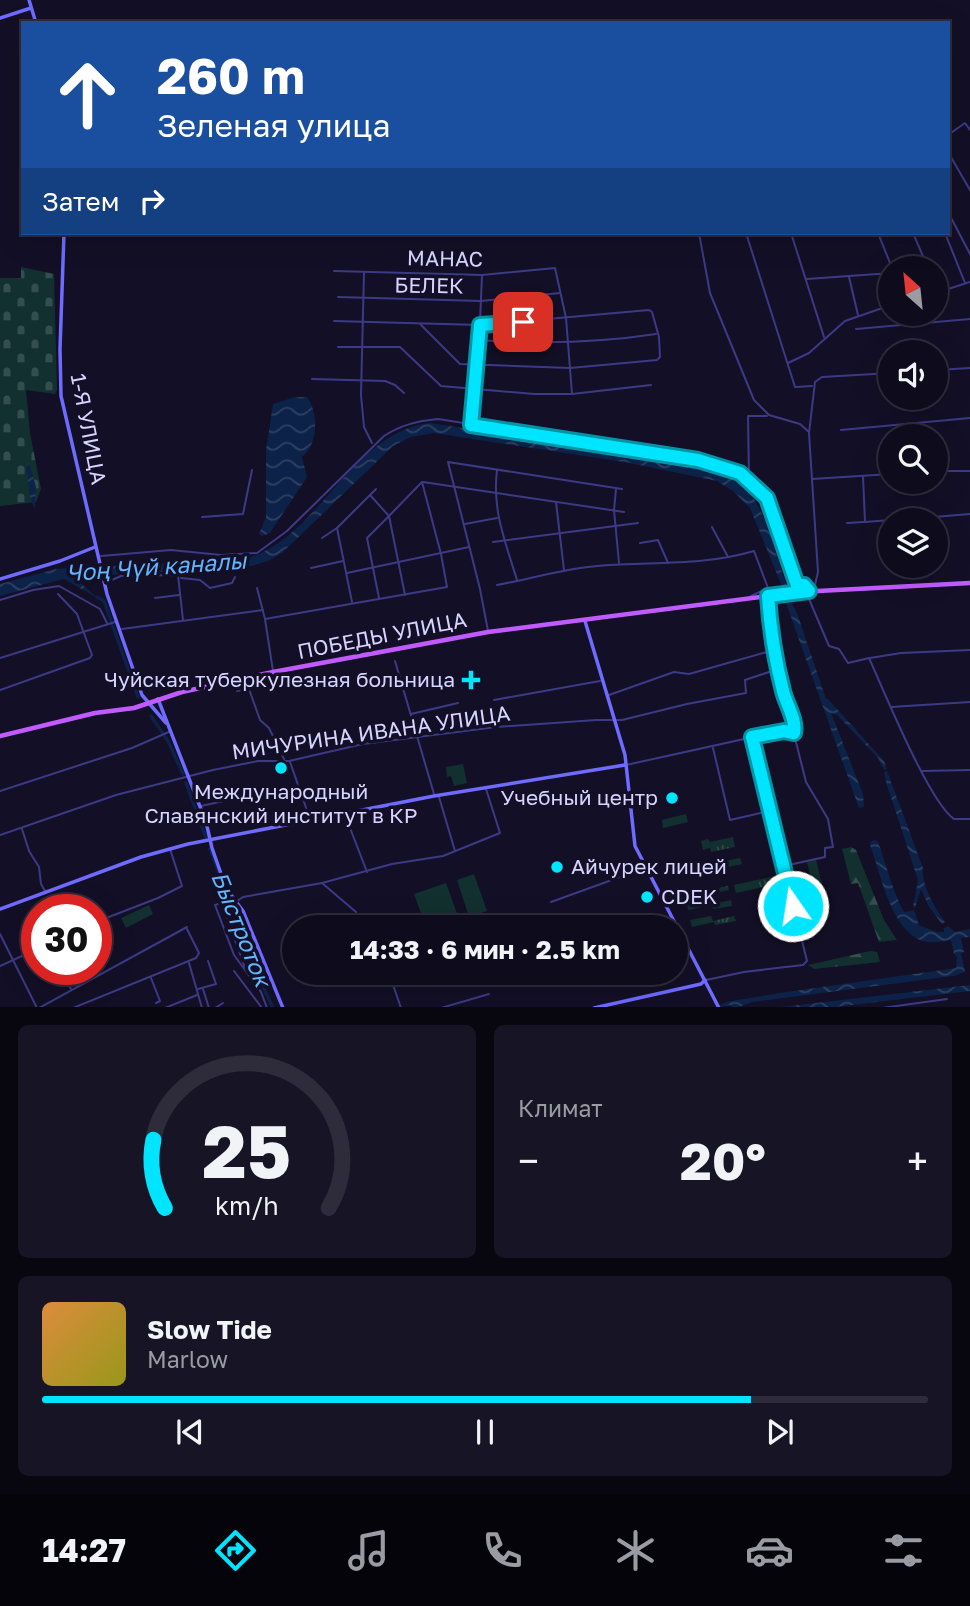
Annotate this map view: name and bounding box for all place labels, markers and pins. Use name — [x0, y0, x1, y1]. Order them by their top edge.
pin — [493, 292, 553, 352]
place label: Чуйская туберкулезная больница — [104, 666, 455, 692]
marker: Чуйская туберкулезная больница — [461, 670, 481, 690]
marker: Международный Славянский институт в КР — [273, 760, 289, 776]
place label: Международный Славянский институт в КР — [145, 778, 418, 828]
place label: Учебный центр — [501, 784, 658, 810]
marker: Учебный центр — [664, 790, 680, 806]
place label: Айчурек лицей — [571, 853, 727, 879]
marker: Айчурек лицей — [549, 859, 565, 875]
place label: CDEK — [661, 883, 717, 909]
marker: CDEK — [639, 889, 655, 905]

